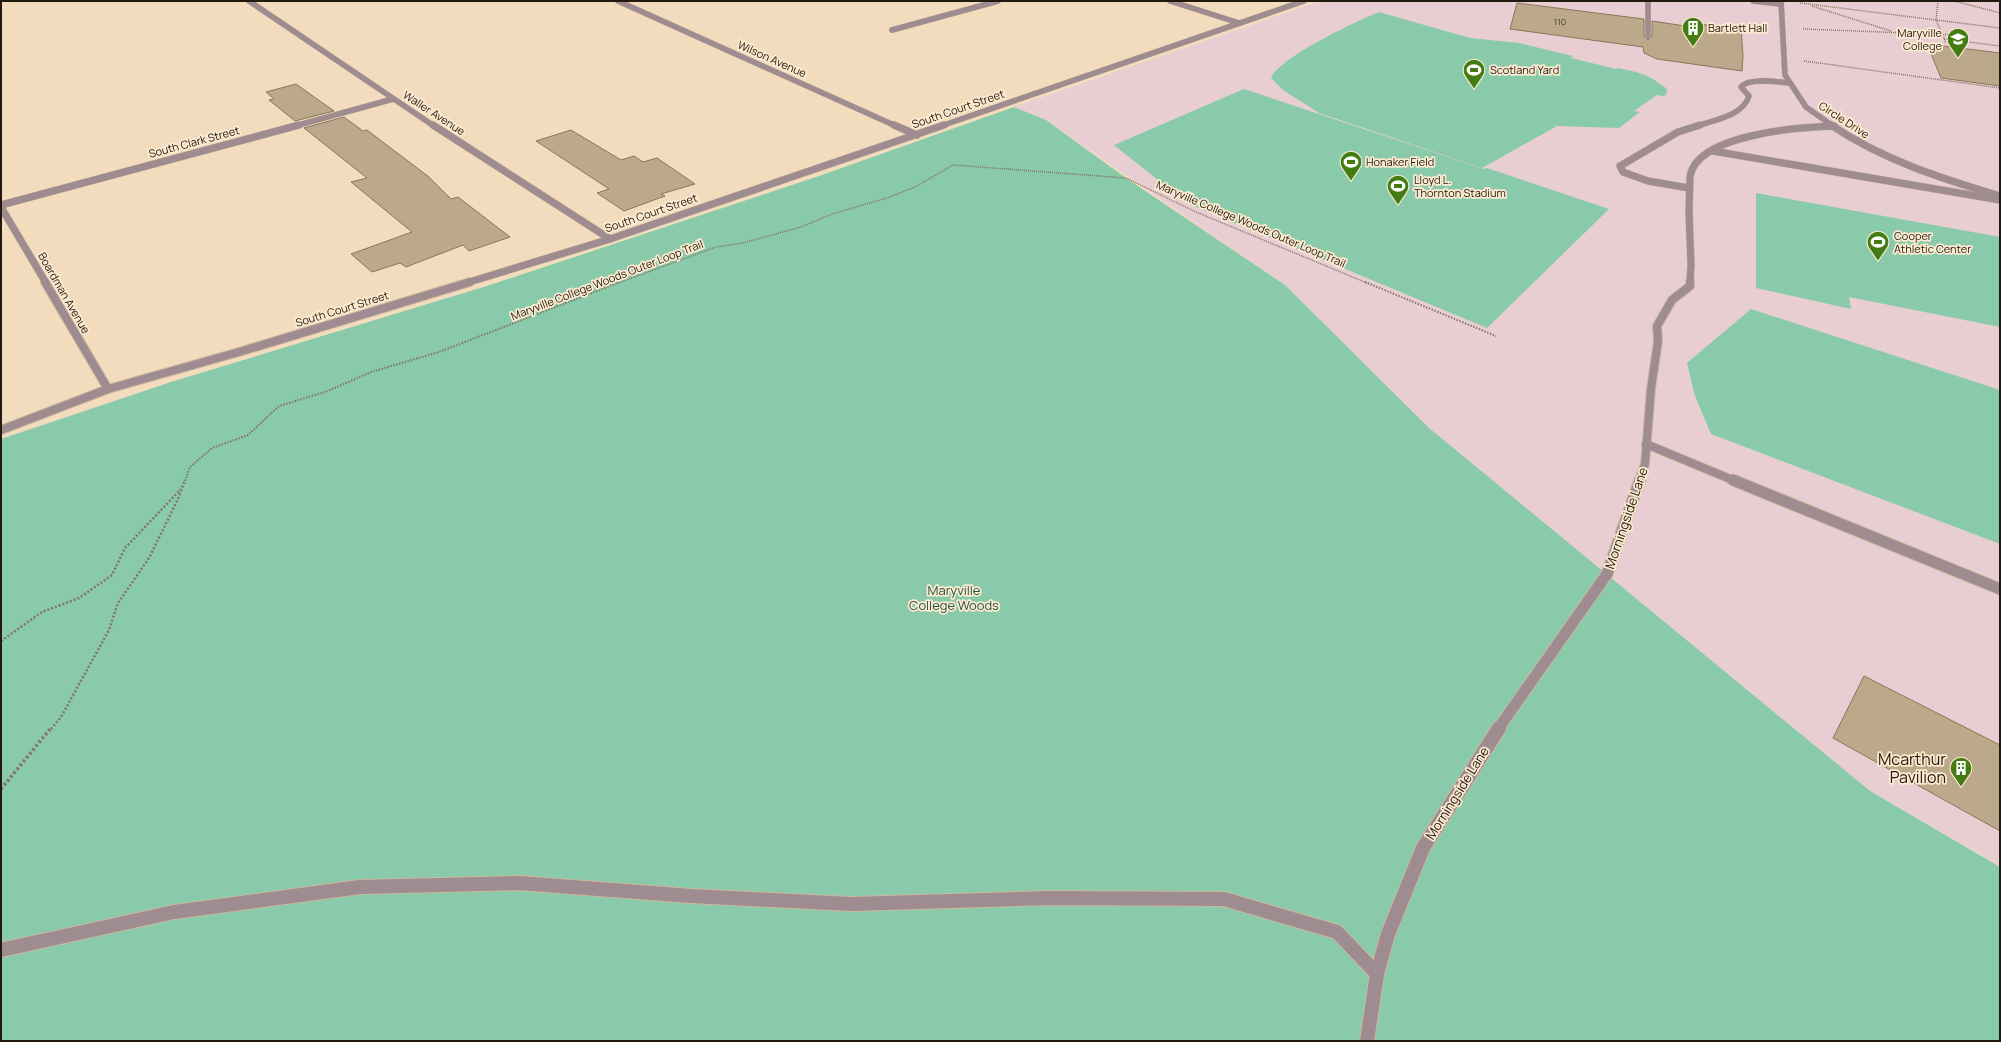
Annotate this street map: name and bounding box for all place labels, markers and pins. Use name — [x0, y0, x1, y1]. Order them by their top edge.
building icon: Bartlett Hall — [1680, 15, 1706, 48]
place label: Bartlett Hall — [1708, 20, 1767, 35]
place label: Maryville College — [1897, 25, 1943, 53]
school or university icon: Maryville College — [1945, 26, 1971, 59]
sports icon: Scotland Yard — [1461, 57, 1487, 90]
place label: Scotland Yard — [1490, 62, 1559, 77]
sports icon: Honaker Field — [1338, 149, 1364, 182]
place label: Honaker Field — [1366, 154, 1434, 169]
place label: Lloyd L. Thornton Stadium — [1414, 172, 1506, 200]
sports icon: Lloyd L. Thornton Stadium — [1385, 173, 1411, 206]
place label: Cooper Athletic Center — [1894, 228, 1971, 256]
sports icon: Cooper Athletic Center — [1865, 229, 1891, 262]
place label: Mcarthur Pavilion — [1878, 748, 1946, 788]
building icon: Mcarthur Pavilion — [1948, 755, 1974, 788]

